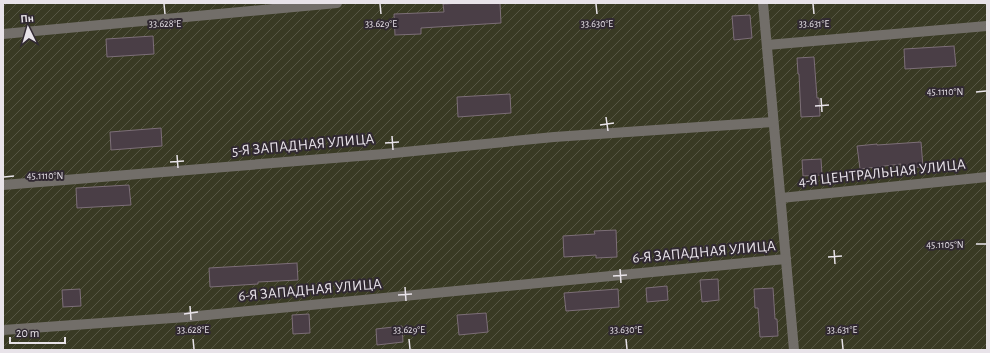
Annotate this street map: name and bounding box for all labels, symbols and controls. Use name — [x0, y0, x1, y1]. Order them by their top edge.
north arrow — [8, 8, 48, 48]
text: Пн — [20, 12, 34, 25]
text: 33.628°E — [149, 19, 181, 29]
text: 33.629°E — [365, 19, 397, 29]
text: 33.630°E — [581, 19, 613, 29]
text: 33.631°E — [799, 19, 829, 29]
text: 45.1110°N — [927, 87, 963, 97]
street label: 5-Я ЗАПАДНАЯ УЛИЦА — [231, 131, 375, 159]
street label: 4-Я ЦЕНТРАЛЬНАЯ УЛИЦА — [798, 157, 966, 189]
text: 45.1110°N — [27, 171, 63, 181]
street label: 6-Я ЗАПАДНАЯ УЛИЦА — [632, 238, 776, 266]
text: 45.1105°N — [926, 240, 964, 250]
street label: 6-Я ЗАПАДНАЯ УЛИЦА — [238, 276, 382, 304]
scale bar — [10, 319, 65, 345]
text: 33.628°E — [177, 325, 209, 335]
text: 33.629°E — [393, 325, 425, 335]
text: 33.630°E — [610, 325, 642, 335]
text: 33.631°E — [827, 325, 857, 335]
text: 20 m — [16, 327, 39, 339]

